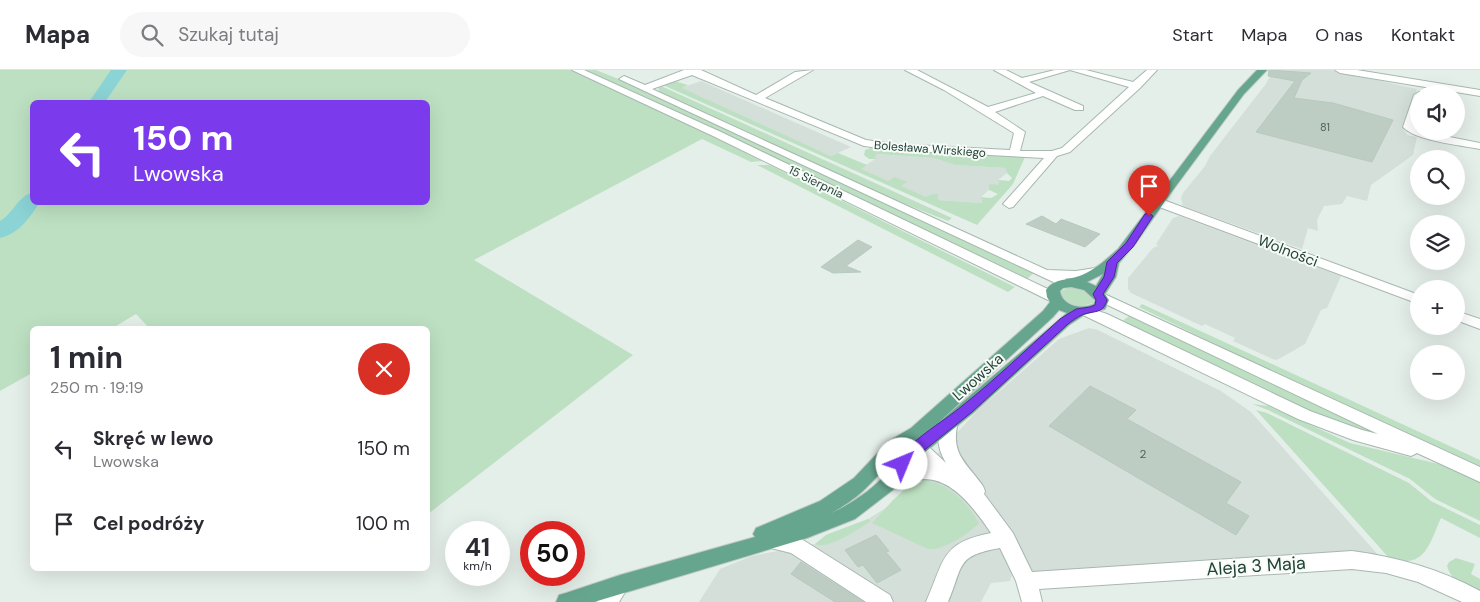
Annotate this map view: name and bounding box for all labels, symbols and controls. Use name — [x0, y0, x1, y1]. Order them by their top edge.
search box — [120, 12, 470, 57]
text: Mapa — [25, 19, 90, 50]
icon: search — [138, 21, 166, 49]
text: Szukaj tutaj — [178, 22, 279, 47]
text: Start — [1172, 23, 1213, 47]
text: Mapa — [1241, 23, 1287, 47]
text: O nas — [1315, 23, 1363, 47]
text: Kontakt — [1391, 23, 1455, 47]
map controls — [1410, 85, 1465, 400]
button: sound — [1410, 85, 1465, 140]
text: 150 m — [133, 115, 233, 161]
icon: left — [50, 120, 115, 185]
house number: 81 — [1320, 120, 1330, 134]
street label: Bolesława Wirskiego — [873, 137, 987, 161]
button: search — [1410, 150, 1465, 205]
text: Lwowska — [133, 159, 224, 188]
street label: 15 Sierpnia — [786, 162, 846, 202]
pin — [1128, 165, 1170, 216]
icon: arrive — [1135, 172, 1163, 200]
button: layers — [1410, 215, 1465, 270]
street label: Wolności — [1255, 230, 1321, 272]
button: + — [1410, 280, 1465, 335]
text: 1 min — [50, 338, 123, 377]
button: close — [358, 343, 410, 395]
button: − — [1410, 345, 1465, 400]
street label: Lwowska — [948, 349, 1008, 405]
text: 250 m · 19:19 — [50, 377, 143, 398]
text: Skręć w lewo — [93, 426, 214, 451]
icon: left — [50, 435, 78, 463]
text: 150 m — [358, 436, 410, 461]
position arrow — [875, 437, 927, 489]
house number: 2 — [1140, 446, 1147, 462]
text: Lwowska — [93, 451, 159, 472]
icon: arrive — [50, 510, 78, 538]
text: Cel podróży — [93, 511, 204, 536]
text: 100 m — [356, 511, 410, 536]
speed limit sign: 50 — [520, 521, 585, 586]
text: 41 — [465, 531, 490, 564]
street label: Aleja 3 Maja — [1205, 551, 1307, 581]
text: km/h — [463, 558, 492, 574]

